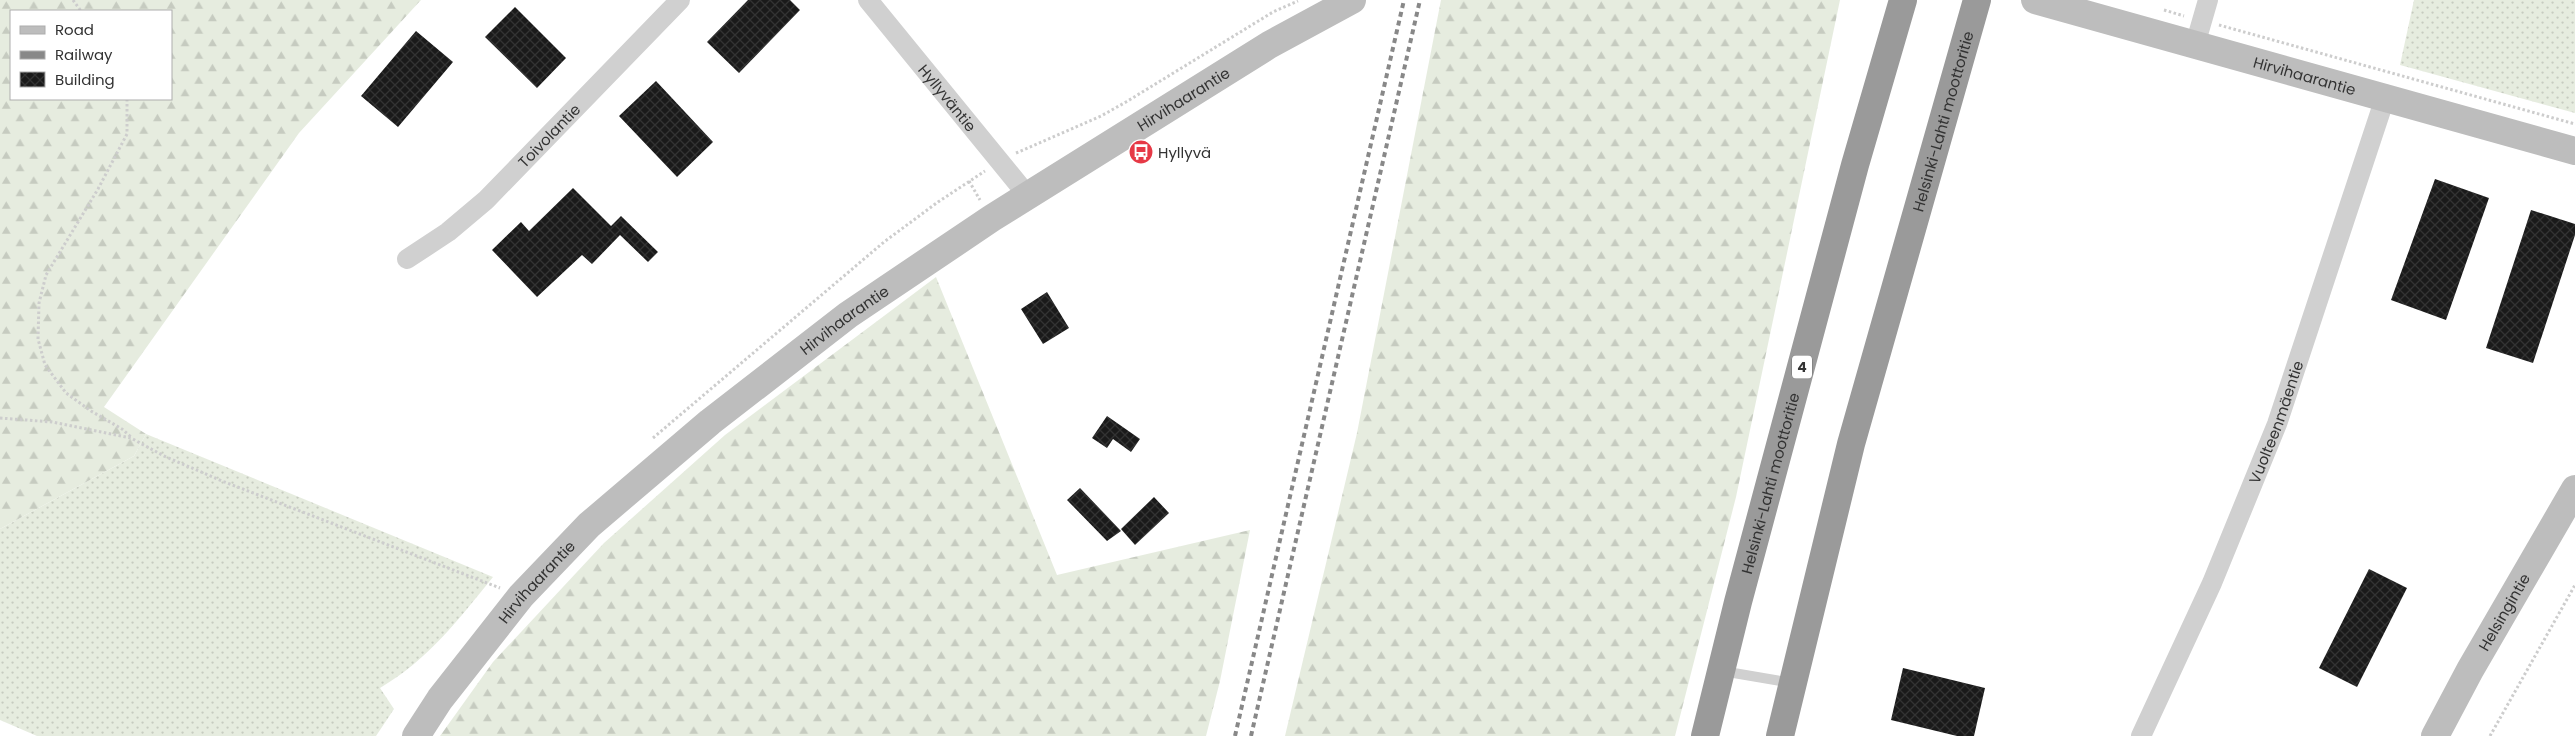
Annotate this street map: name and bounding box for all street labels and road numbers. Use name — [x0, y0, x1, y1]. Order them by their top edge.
street label: Helsinki-Lahti moottoritie — [1907, 29, 1978, 214]
street label: Hirvihaarantie — [2251, 51, 2358, 100]
street label: Hyllyväntie — [914, 59, 982, 136]
street label: Hirvihaarantie — [1133, 62, 1234, 135]
street label: Toivolantie — [513, 99, 585, 172]
street label: Hirvihaarantie — [795, 280, 893, 359]
road number: 4 — [1792, 356, 1812, 378]
street label: Vuolteenmäentie — [2243, 358, 2308, 487]
street label: Helsinki-Lahti moottoritie — [1736, 390, 1804, 576]
street label: Hirvihaarantie — [493, 536, 580, 628]
street label: Helsingintie — [2473, 569, 2535, 654]

